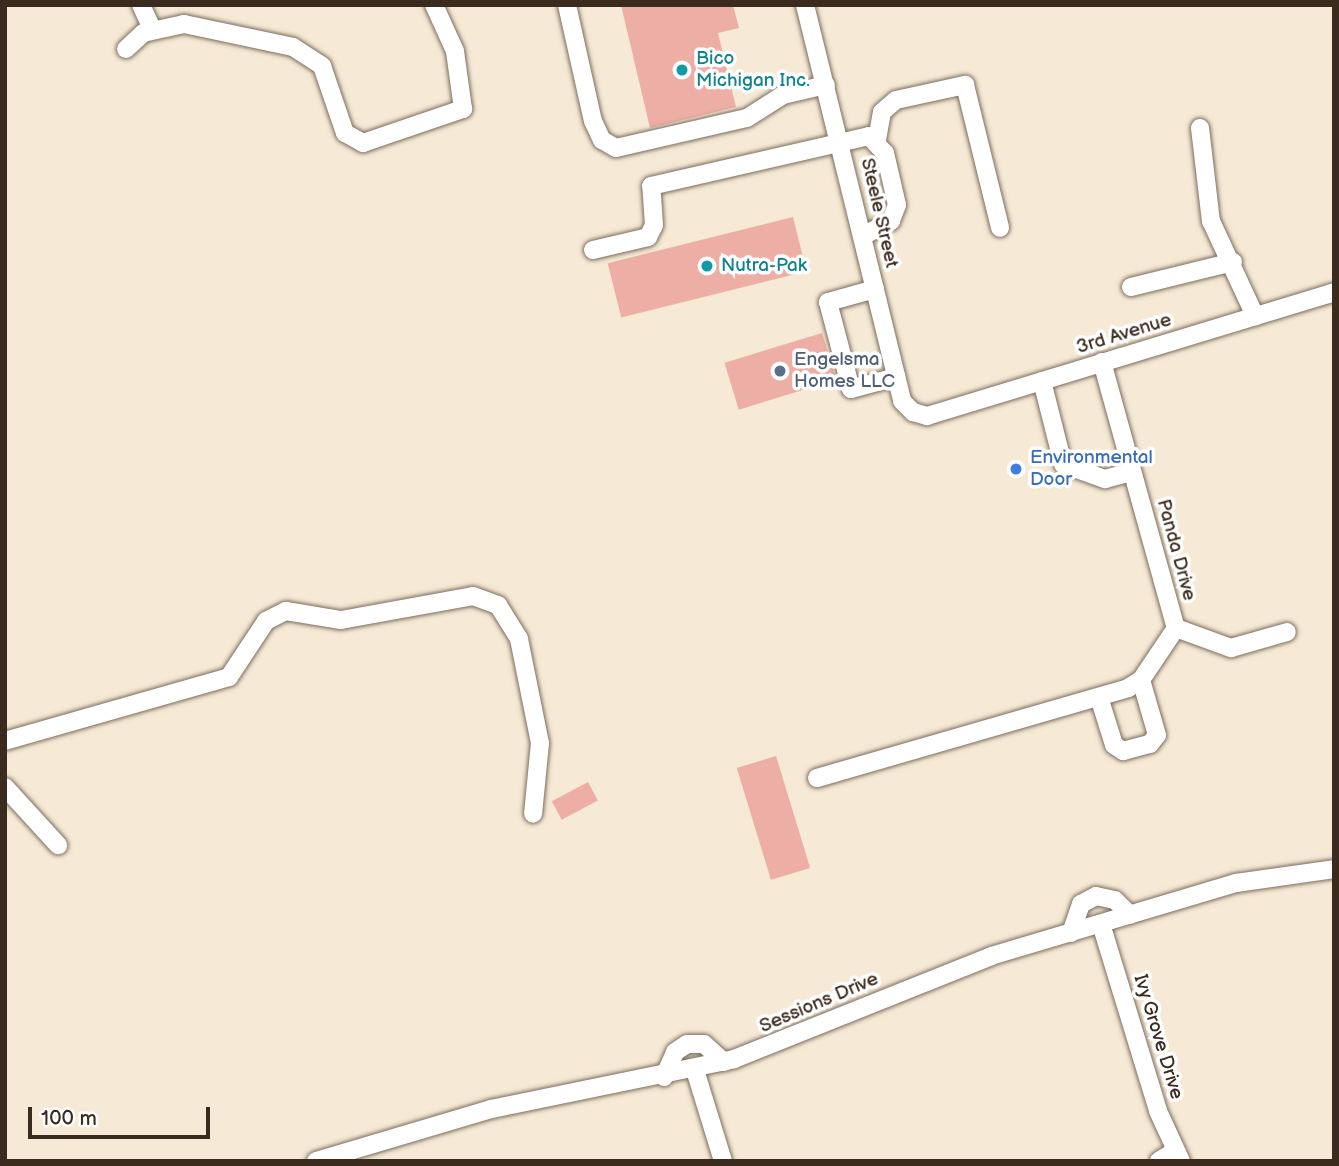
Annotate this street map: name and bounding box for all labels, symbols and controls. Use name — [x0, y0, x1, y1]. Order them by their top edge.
place label: Bico Michigan Inc. — [696, 48, 810, 92]
marker: Bico Michigan Inc. — [674, 62, 690, 78]
street label: Steele Street — [855, 156, 903, 270]
place label: Nutra-Pak — [721, 255, 807, 277]
marker: Nutra-Pak — [699, 258, 715, 274]
street label: 3rd Avenue — [1074, 309, 1174, 359]
place label: Engelsma Homes LLC — [794, 349, 895, 393]
marker: Engelsma Homes LLC — [772, 363, 788, 379]
place label: Environmental Door — [1030, 447, 1153, 491]
marker: Environmental Door — [1008, 461, 1024, 477]
street label: Panda Drive — [1152, 497, 1200, 603]
street label: Sessions Drive — [756, 968, 882, 1038]
street label: Ivy Grove Drive — [1128, 971, 1188, 1103]
scale bar — [32, 1092, 214, 1136]
text: 100 m — [41, 1106, 97, 1131]

